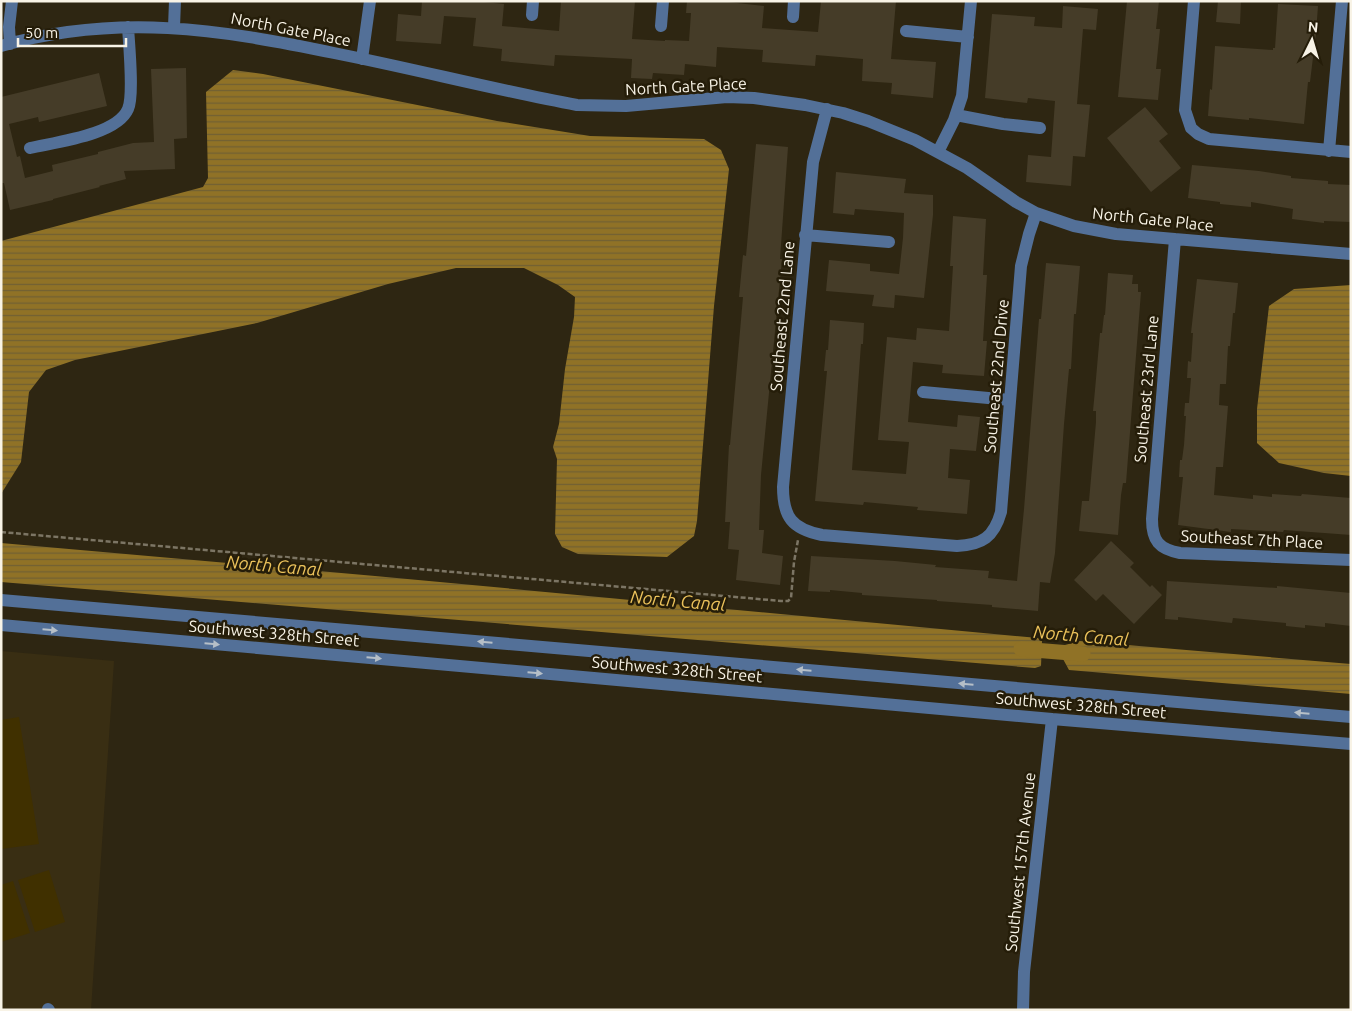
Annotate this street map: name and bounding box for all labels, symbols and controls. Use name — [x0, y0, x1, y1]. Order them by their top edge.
street label: North Gate Place — [230, 9, 352, 49]
scale bar — [18, 15, 125, 47]
north arrow — [1287, 15, 1337, 65]
text: N — [1307, 19, 1319, 35]
text: 50 m — [25, 24, 58, 41]
street label: North Gate Place — [625, 74, 747, 98]
street label: North Gate Place — [1092, 204, 1214, 234]
street label: Southeast 22nd Lane — [766, 240, 798, 392]
street label: Southeast 22nd Drive — [980, 298, 1012, 454]
street label: Southeast 23rd Lane — [1131, 315, 1161, 463]
street label: Southeast 7th Place — [1180, 526, 1324, 552]
water label: North Canal — [226, 551, 322, 579]
water label: North Canal — [630, 586, 726, 614]
street label: Southwest 328th Street — [188, 617, 361, 649]
water label: North Canal — [1033, 621, 1129, 649]
one-way arrow — [42, 626, 58, 634]
one-way arrow — [477, 638, 493, 646]
one-way arrow — [204, 640, 220, 648]
street label: Southwest 328th Street — [591, 653, 764, 685]
one-way arrow — [366, 655, 382, 663]
one-way arrow — [796, 666, 812, 674]
one-way arrow — [528, 669, 544, 677]
one-way arrow — [958, 680, 974, 688]
street label: Southwest 328th Street — [995, 689, 1168, 721]
one-way arrow — [1294, 709, 1310, 717]
street label: Southwest 157th Avenue — [1002, 771, 1038, 953]

